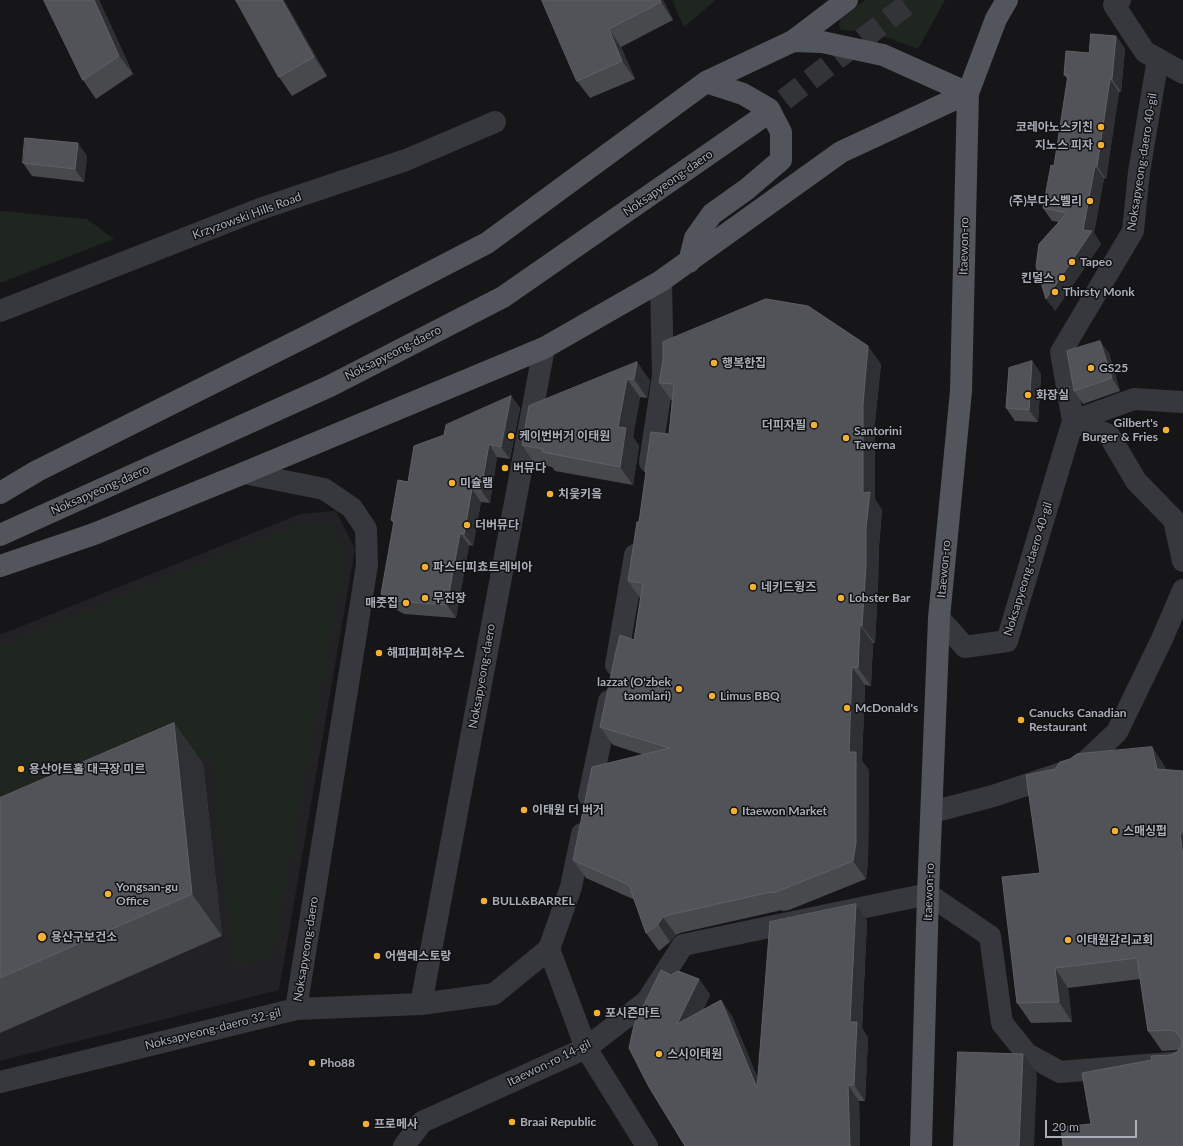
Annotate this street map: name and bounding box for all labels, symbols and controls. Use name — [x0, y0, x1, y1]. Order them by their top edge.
street label: Noksapyeong-daero 40-gil — [1124, 92, 1160, 232]
place label: 코레아노스키친 — [1016, 120, 1093, 134]
marker: 코레아노스키친 — [1096, 122, 1106, 132]
place label: 지노스 피자 — [1035, 138, 1093, 152]
marker: 지노스 피자 — [1096, 140, 1106, 150]
street label: Noksapyeong-daero — [620, 147, 716, 219]
street label: Krzyzowski Hills Road — [190, 190, 304, 242]
place label: (주)부다스벨리 — [1009, 194, 1082, 208]
marker: (주)부다스벨리 — [1085, 196, 1095, 206]
street label: Itaewon-ro — [956, 217, 972, 275]
place label: Tapeo — [1080, 255, 1112, 269]
marker: Tapeo — [1067, 257, 1077, 267]
place label: 킨덜스 — [1021, 271, 1054, 285]
marker: 킨덜스 — [1057, 273, 1067, 283]
place label: Thirsty Monk — [1063, 285, 1135, 299]
marker: Thirsty Monk — [1050, 287, 1060, 297]
street label: Noksapyeong-daero — [342, 322, 444, 384]
place label: 행복한집 — [722, 356, 766, 370]
marker: 행복한집 — [709, 358, 719, 368]
place label: GS25 — [1099, 361, 1128, 375]
marker: GS25 — [1086, 363, 1096, 373]
place label: 화장실 — [1036, 388, 1069, 402]
marker: 화장실 — [1023, 390, 1033, 400]
place label: Gilbert's Burger & Fries — [1082, 416, 1158, 444]
place label: 더피자필 — [762, 418, 806, 432]
marker: 더피자필 — [809, 420, 819, 430]
place label: Santorini Taverna — [854, 424, 902, 452]
marker: Gilbert's Burger & Fries — [1161, 425, 1171, 435]
place label: 케이번버거 이태원 — [519, 429, 610, 443]
marker: 케이번버거 이태원 — [506, 431, 516, 441]
marker: Santorini Taverna — [841, 433, 851, 443]
place label: 버뮤다 — [513, 461, 546, 475]
street label: Noksapyeong-daero — [49, 462, 151, 518]
marker: 버뮤다 — [500, 463, 510, 473]
place label: 미슐램 — [460, 476, 493, 490]
marker: 미슐램 — [447, 478, 457, 488]
place label: 치읓키읔 — [558, 487, 602, 501]
marker: 치읓키읔 — [545, 489, 555, 499]
street label: Noksapyeong-daero 40-gil — [1001, 500, 1055, 638]
place label: 더버뮤다 — [475, 518, 519, 532]
marker: 더버뮤다 — [462, 520, 472, 530]
street label: Itaewon-ro — [934, 540, 954, 598]
place label: 파스티피쵸트레비아 — [433, 560, 532, 574]
marker: 파스티피쵸트레비아 — [420, 562, 430, 572]
place label: 네키드윙즈 — [761, 580, 816, 594]
marker: 네키드윙즈 — [748, 582, 758, 592]
place label: 무진장 — [433, 591, 466, 605]
place label: Lobster Bar — [849, 591, 910, 605]
marker: 무진장 — [420, 593, 430, 603]
marker: Lobster Bar — [836, 593, 846, 603]
place label: 매줏집 — [365, 596, 398, 610]
marker: 매줏집 — [401, 598, 411, 608]
street label: Noksapyeong-daero — [466, 623, 498, 729]
place label: 해피퍼피하우스 — [387, 646, 464, 660]
marker: 해피퍼피하우스 — [374, 648, 384, 658]
place label: lazzat (O'zbek taomlari) — [597, 675, 671, 703]
marker: lazzat (O'zbek taomlari) — [674, 684, 684, 694]
place label: Limus BBQ — [720, 689, 780, 703]
marker: Limus BBQ — [707, 691, 717, 701]
place label: McDonald's — [855, 701, 918, 715]
marker: McDonald's — [842, 703, 852, 713]
place label: Canucks Canadian Restaurant — [1029, 706, 1127, 734]
marker: Canucks Canadian Restaurant — [1016, 715, 1026, 725]
place label: 용산아트홀 대극장 미르 — [29, 762, 145, 776]
marker: 용산아트홀 대극장 미르 — [16, 764, 26, 774]
place label: 이태원 더 버거 — [532, 803, 604, 817]
place label: Itaewon Market — [742, 804, 827, 818]
marker: 이태원 더 버거 — [519, 805, 529, 815]
marker: Itaewon Market — [729, 806, 739, 816]
place label: 스매싱펍 — [1123, 824, 1167, 838]
marker: 스매싱펍 — [1110, 826, 1120, 836]
street label: Itaewon-ro — [921, 863, 937, 921]
place label: Yongsan-gu Office — [116, 880, 178, 908]
marker: Yongsan-gu Office — [103, 889, 113, 899]
place label: BULL&BARREL — [492, 894, 575, 908]
street label: Noksapyeong-daero — [291, 895, 321, 1003]
marker: BULL&BARREL — [479, 896, 489, 906]
place label: 용산구보건소 — [51, 930, 117, 944]
marker: 용산구보건소 — [36, 931, 48, 943]
place label: 이태원감리교회 — [1076, 933, 1153, 947]
marker: 이태원감리교회 — [1063, 935, 1073, 945]
place label: 어썸레스토랑 — [385, 949, 451, 963]
marker: 어썸레스토랑 — [372, 951, 382, 961]
street label: Noksapyeong-daero 32-gil — [144, 1005, 282, 1053]
place label: 포시즌마트 — [605, 1006, 660, 1020]
marker: 포시즌마트 — [592, 1008, 602, 1018]
street label: Itaewon-ro 14-gil — [505, 1037, 593, 1089]
place label: 스시이태원 — [667, 1047, 722, 1061]
marker: 스시이태원 — [654, 1049, 664, 1059]
place label: Pho88 — [320, 1056, 355, 1070]
marker: Pho88 — [307, 1058, 317, 1068]
scale bar — [1047, 1112, 1139, 1138]
place label: Braai Republic — [520, 1115, 596, 1129]
place label: 프로메사 — [374, 1117, 418, 1131]
marker: Braai Republic — [507, 1117, 517, 1127]
marker: 프로메사 — [361, 1119, 371, 1129]
text: 20 m — [1052, 1119, 1079, 1134]

